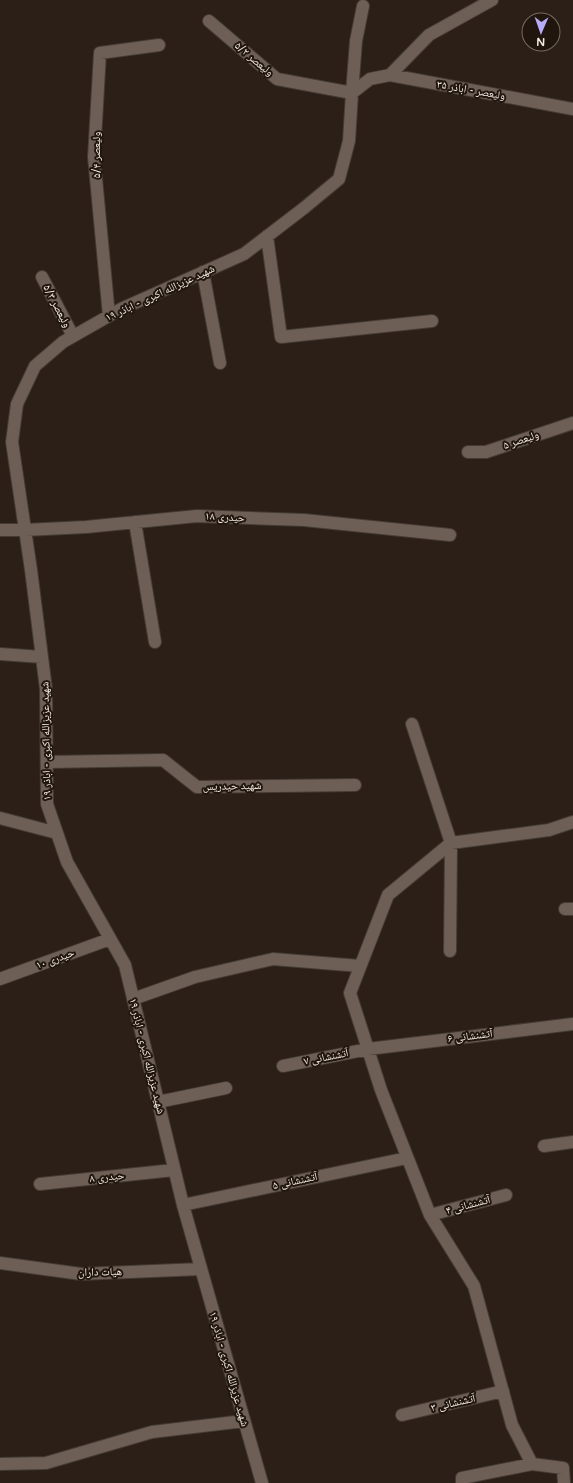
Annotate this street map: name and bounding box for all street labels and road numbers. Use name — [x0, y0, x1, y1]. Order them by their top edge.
street label: ولیعصر ۵/۲ — [232, 39, 276, 79]
street label: ولیعصر - اباذر ۳۵ — [436, 78, 506, 102]
street label: ولیعصر ۵/۴ — [90, 132, 103, 178]
street label: شهید عزیزالله اکبری - اباذر ۱۹ — [103, 262, 217, 324]
street label: ولیعصر ۵/۳ — [40, 282, 74, 330]
street label: ولیعصر ۵ — [501, 428, 541, 452]
street label: حیدری ۱۸ — [205, 509, 245, 525]
street label: شهید عزیزالله اکبری - اباذر ۱۹ — [38, 681, 54, 801]
street label: شهید حیدریس — [202, 779, 262, 793]
street label: حیدری ۱۰ — [34, 946, 76, 972]
street label: شهید عزیزالله اکبری - اباذر ۱۹ — [126, 997, 168, 1115]
street label: آتشنشانی ۶ — [447, 1027, 494, 1045]
street label: آتشنشانی ۷ — [302, 1046, 350, 1068]
street label: حیدری ۸ — [89, 1169, 125, 1185]
street label: آتشنشانی ۵ — [271, 1170, 319, 1192]
street label: آتشنشانی ۴ — [444, 1193, 492, 1217]
street label: هیات داران — [78, 1265, 123, 1279]
street label: شهید عزیزالله اکبری - اباذر ۱۹ — [206, 1310, 252, 1428]
street label: آتشنشانی ۳ — [429, 1392, 477, 1414]

